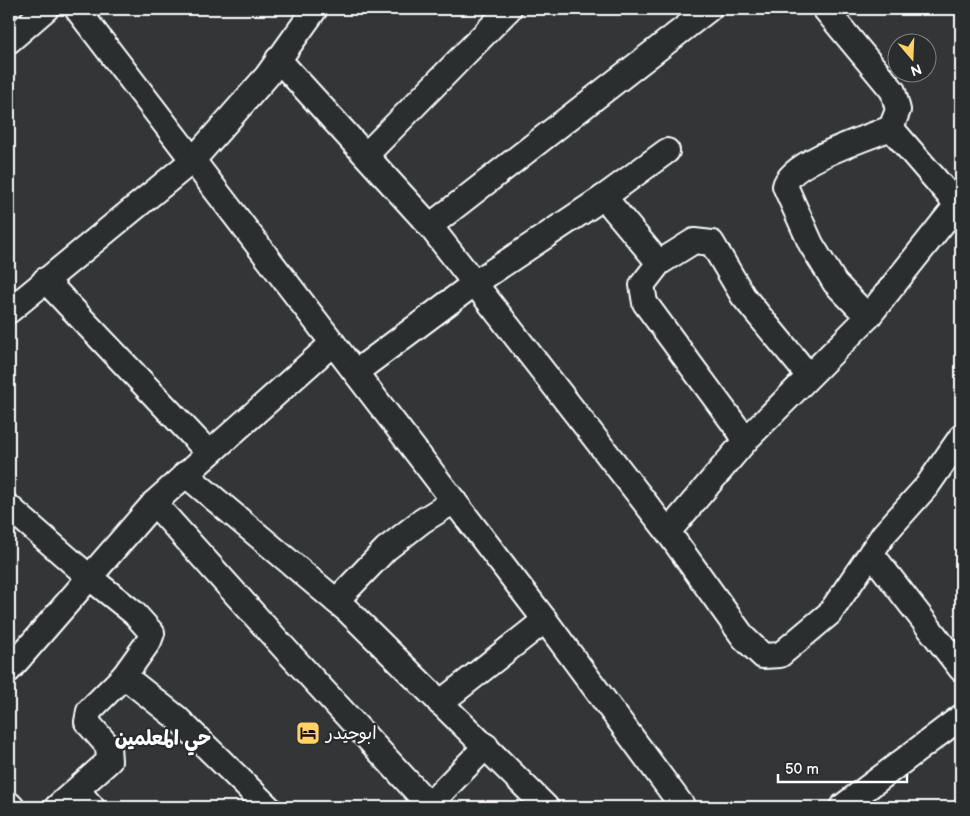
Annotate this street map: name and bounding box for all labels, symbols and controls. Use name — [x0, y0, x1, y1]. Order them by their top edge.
north arrow — [888, 32, 938, 82]
text: N — [908, 60, 924, 80]
hotel icon: ابوحيدر — [295, 720, 321, 746]
place label: ابوحيدر — [324, 723, 377, 744]
district label: حي المعلمين — [115, 727, 211, 756]
scale bar — [778, 751, 906, 783]
text: 50 m — [785, 760, 819, 779]

